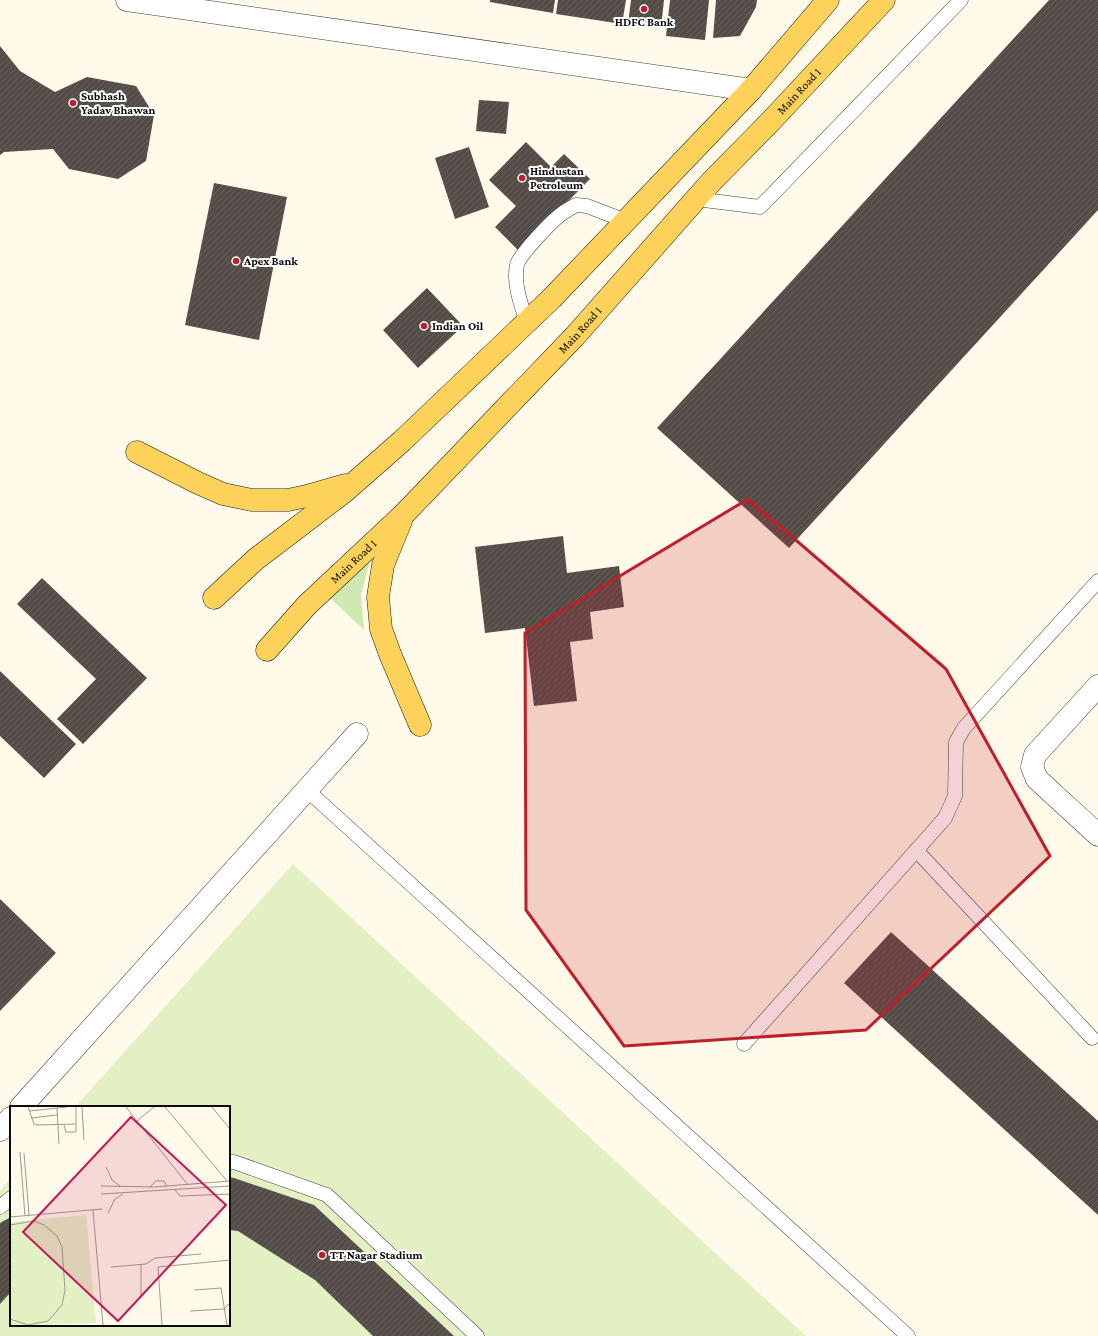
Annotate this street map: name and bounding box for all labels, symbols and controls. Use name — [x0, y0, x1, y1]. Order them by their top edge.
marker: HDFC Bank — [639, 4, 649, 14]
place label: HDFC Bank — [615, 15, 674, 29]
street label: Main Road 1 — [774, 65, 824, 117]
place label: Subhash Yadav Bhawan — [81, 89, 155, 117]
marker: Subhash Yadav Bhawan — [68, 98, 78, 108]
place label: Hindustan Petroleum — [530, 164, 584, 192]
marker: Hindustan Petroleum — [517, 173, 527, 183]
place label: Apex Bank — [243, 254, 298, 268]
marker: Apex Bank — [231, 256, 241, 266]
street label: Main Road 1 — [555, 304, 605, 356]
place label: Indian Oil — [432, 319, 484, 333]
marker: Indian Oil — [419, 321, 429, 331]
street label: Main Road 1 — [328, 536, 379, 586]
inset map — [10, 1106, 230, 1326]
place label: TT Nagar Stadium — [330, 1248, 423, 1262]
marker: TT Nagar Stadium — [317, 1250, 327, 1260]

